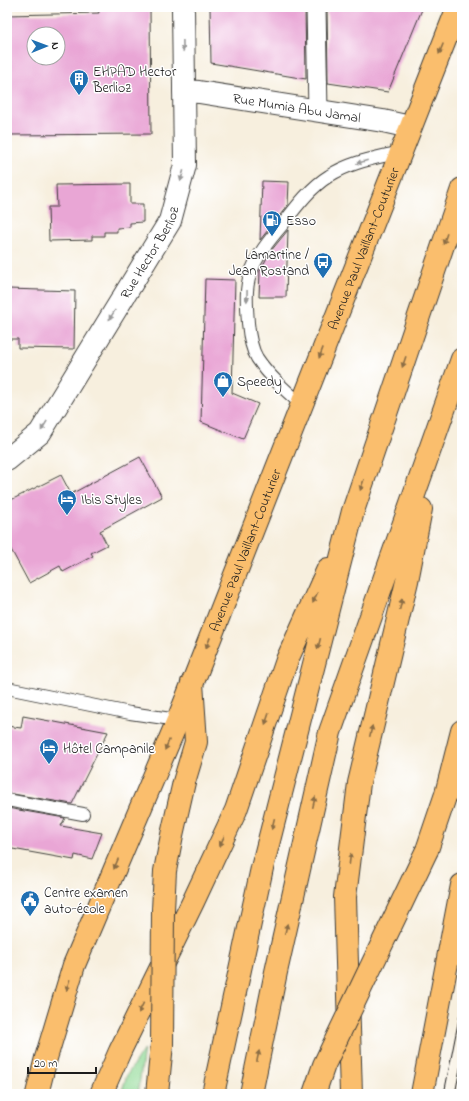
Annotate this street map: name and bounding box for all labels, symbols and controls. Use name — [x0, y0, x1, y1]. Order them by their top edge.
north arrow — [26, 26, 66, 66]
one-way arrow — [180, 40, 186, 53]
text: N — [47, 42, 63, 50]
one-way arrow — [438, 44, 444, 55]
place label: EHPAD Hector Berlioz — [92, 62, 177, 99]
building icon: EHPAD Hector Berlioz — [68, 68, 90, 96]
street label: Rue Mumia Abu Jamal — [231, 88, 362, 129]
one-way arrow — [356, 159, 369, 165]
street label: Avenue Paul Vaillant-Couturier — [323, 164, 406, 333]
one-way arrow — [179, 170, 185, 182]
street label: Rue Hector Berlioz — [116, 204, 185, 303]
fuel station icon: Esso — [261, 209, 283, 237]
place label: Esso — [286, 211, 316, 232]
one-way arrow — [442, 233, 448, 245]
place label: Lamartine / Jean Rostand — [229, 245, 310, 282]
bus stop icon: Lamartine / Jean Rostand — [312, 251, 334, 279]
one-way arrow — [244, 290, 251, 302]
one-way arrow — [108, 310, 115, 321]
one-way arrow — [318, 347, 324, 358]
one-way arrow — [400, 357, 406, 369]
shop icon: Speedy — [212, 370, 234, 398]
place label: Speedy — [237, 372, 282, 394]
one-way arrow — [40, 421, 48, 431]
street label: Avenue Paul Vaillant-Couturier — [205, 466, 288, 635]
one-way arrow — [359, 480, 365, 492]
hotel icon: Ibis Styles — [56, 488, 78, 516]
place label: Ibis Styles — [81, 490, 142, 512]
one-way arrow — [312, 593, 318, 604]
one-way arrow — [399, 598, 405, 610]
one-way arrow — [204, 638, 210, 650]
one-way arrow — [316, 638, 322, 650]
one-way arrow — [264, 713, 270, 725]
one-way arrow — [369, 724, 375, 737]
hotel icon: Hôtel Campanile — [38, 737, 60, 765]
place label: Hôtel Campanile — [63, 739, 155, 760]
one-way arrow — [164, 739, 170, 750]
one-way arrow — [312, 796, 318, 808]
one-way arrow — [270, 818, 276, 831]
one-way arrow — [219, 835, 225, 846]
one-way arrow — [347, 853, 353, 865]
one-way arrow — [113, 859, 119, 871]
place label: Centre examen auto-école — [44, 883, 128, 920]
public building icon: Centre examen auto-école — [19, 889, 41, 917]
one-way arrow — [283, 923, 289, 935]
one-way arrow — [65, 979, 71, 991]
one-way arrow — [138, 1003, 144, 1014]
scale bar — [28, 1049, 96, 1075]
one-way arrow — [256, 1050, 262, 1062]
text: 20 m — [34, 1055, 57, 1073]

